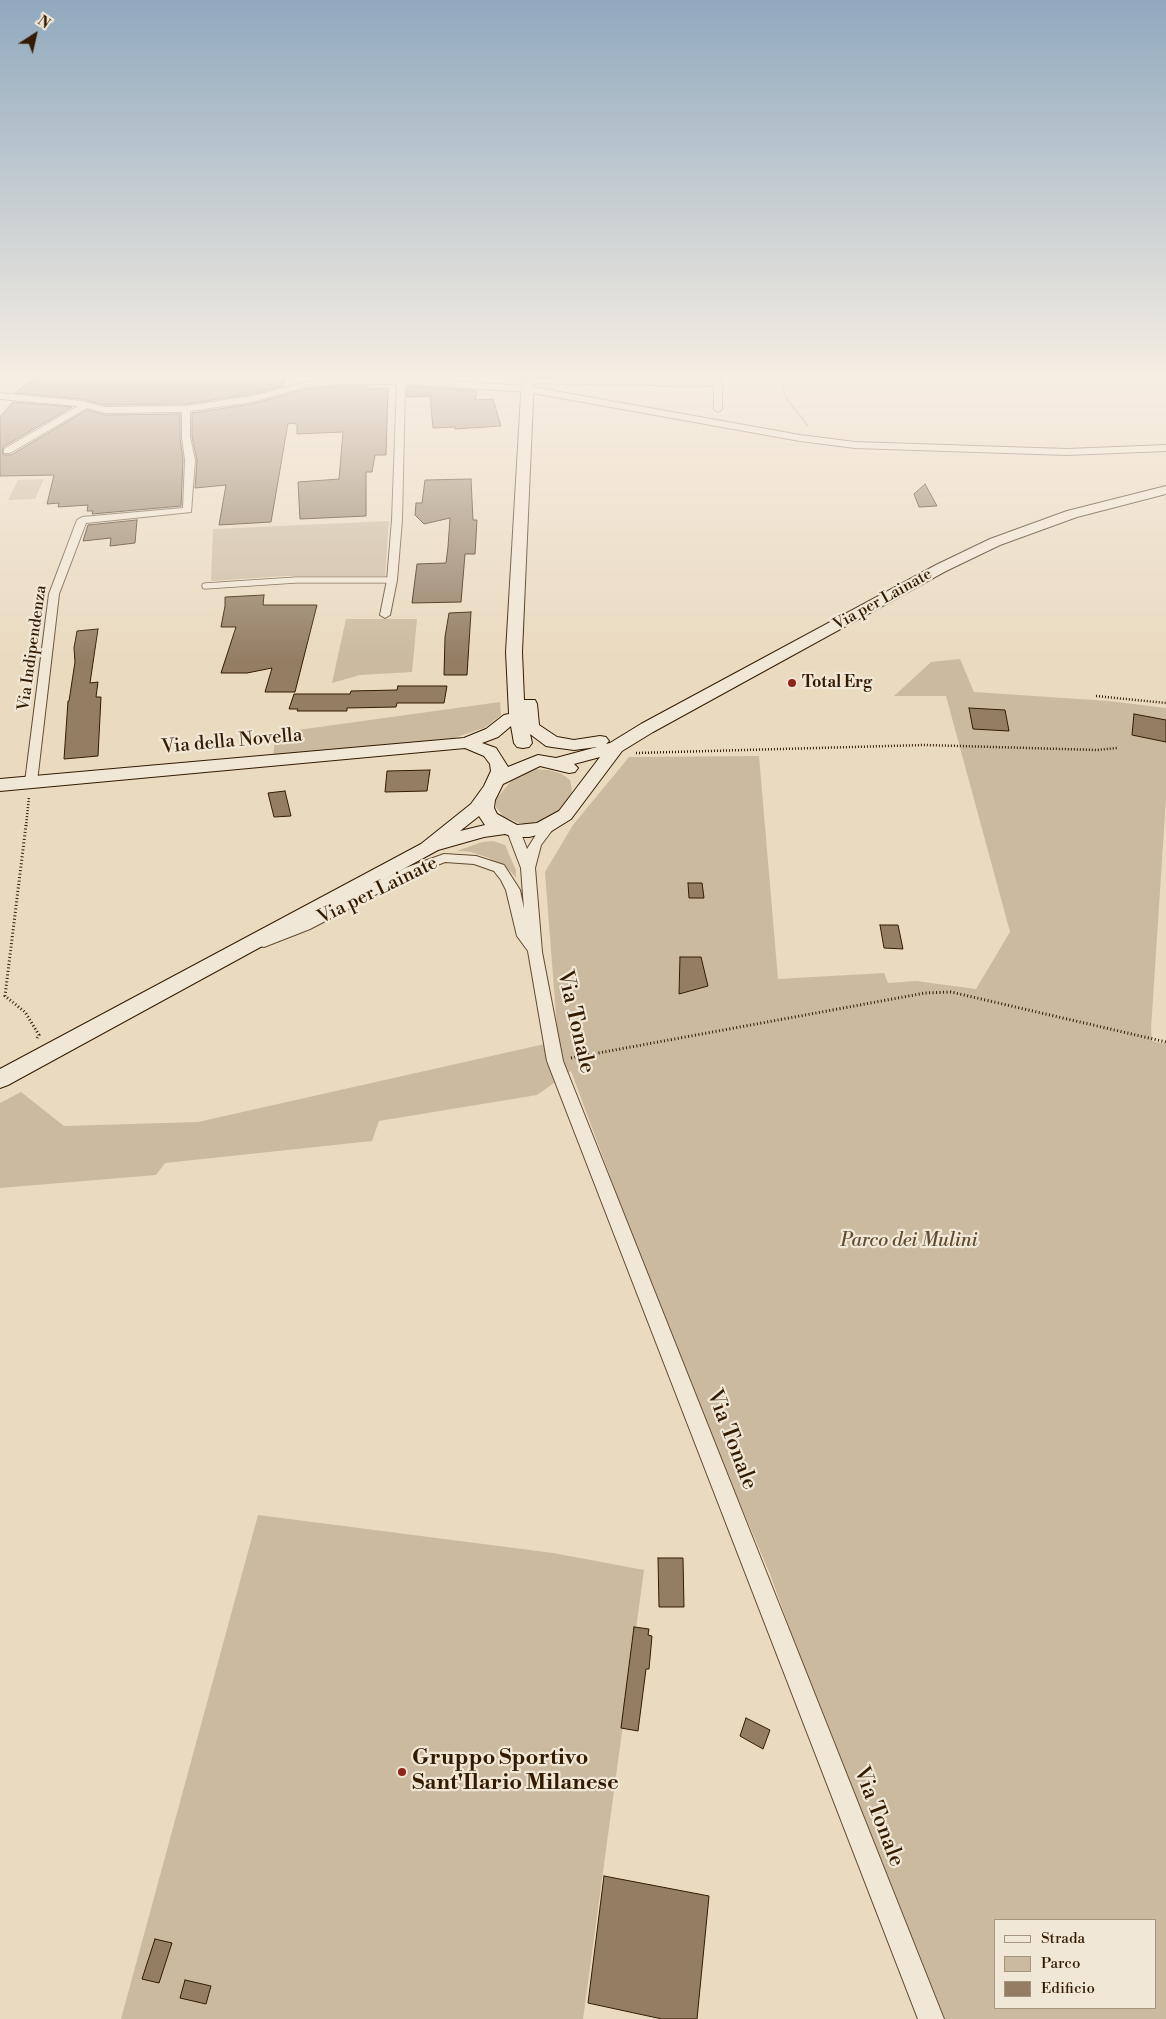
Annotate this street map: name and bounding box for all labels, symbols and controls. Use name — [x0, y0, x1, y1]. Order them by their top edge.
north arrow — [10, 10, 60, 60]
text: N — [34, 12, 53, 33]
street label: Via per Lainate — [830, 565, 936, 635]
street label: Via Indipendenza — [15, 584, 51, 712]
place label: Total Erg — [802, 673, 872, 693]
marker: Total Erg — [786, 677, 798, 689]
street label: Via della Novella — [161, 724, 303, 760]
street label: Via per Lainate — [314, 852, 442, 930]
street label: Via Tonale — [550, 968, 600, 1076]
park label: Parco dei Mulini — [840, 1230, 978, 1252]
street label: Via Tonale — [700, 1386, 762, 1494]
place label: Gruppo Sportivo Sant'Ilario Milanese — [412, 1746, 619, 1798]
street label: Via Tonale — [847, 1763, 909, 1871]
marker: Gruppo Sportivo Sant'Ilario Milanese — [396, 1766, 408, 1778]
legend — [994, 1919, 1156, 2009]
text: Strada — [1041, 1929, 1085, 1948]
text: Parco — [1041, 1954, 1080, 1973]
text: Edificio — [1041, 1979, 1095, 1998]

